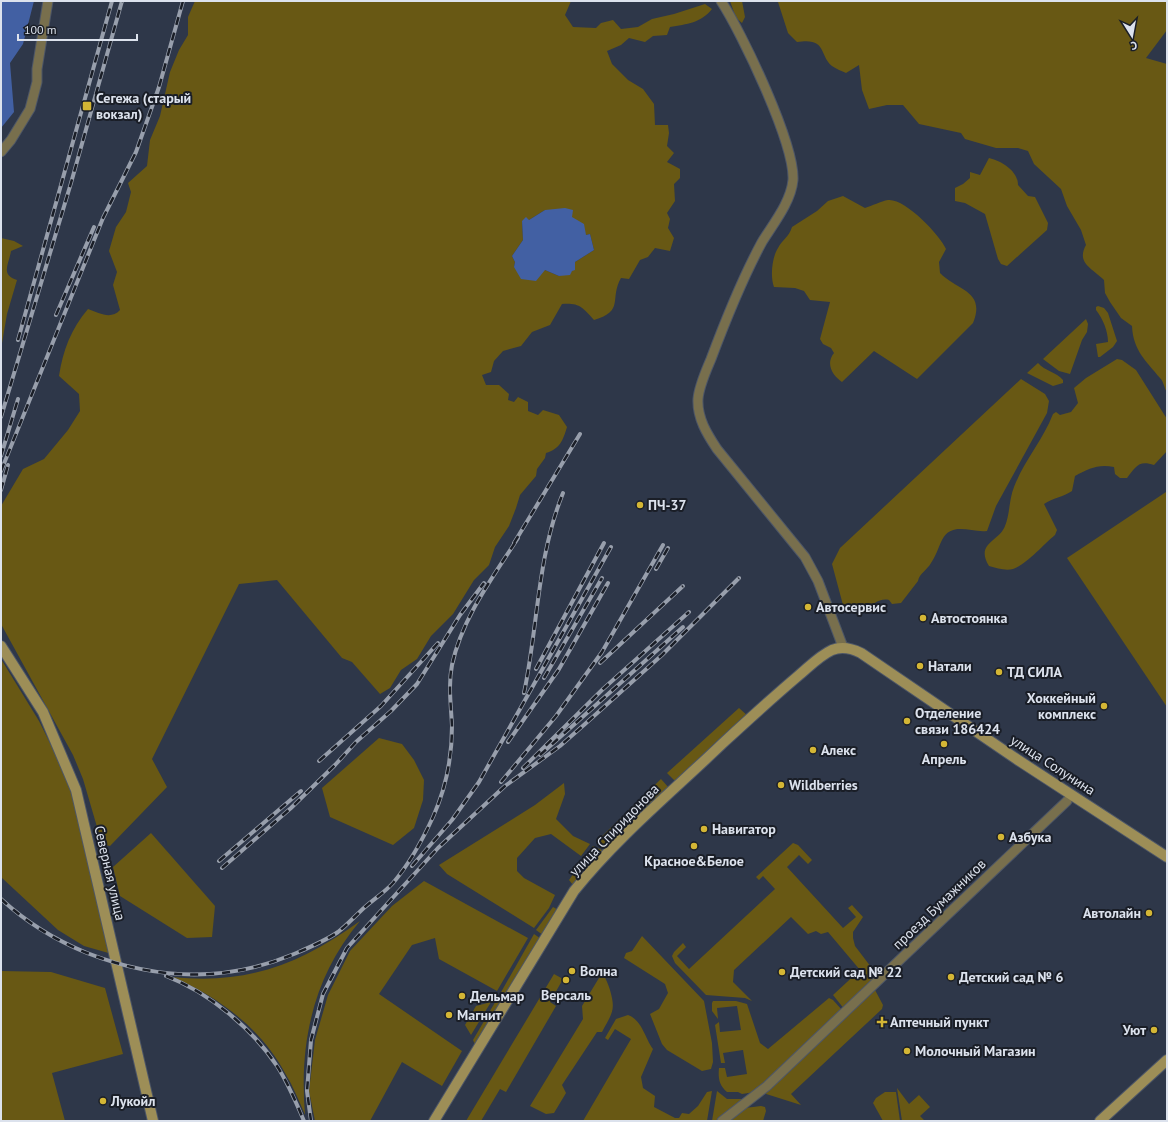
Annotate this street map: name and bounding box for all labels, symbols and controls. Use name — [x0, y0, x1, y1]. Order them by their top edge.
scale bar — [18, 16, 137, 42]
north arrow — [1112, 16, 1152, 56]
text: 100 m — [24, 22, 57, 37]
text: С — [1130, 38, 1138, 53]
place label: Сегежа (старый вокзал) — [96, 89, 191, 123]
marker: Сегежа (старый вокзал) — [81, 100, 93, 112]
place label: ПЧ-37 — [648, 496, 686, 514]
marker: ПЧ-37 — [635, 500, 645, 510]
place label: Автосервис — [816, 598, 886, 616]
marker: Автосервис — [803, 602, 813, 612]
place label: Автостоянка — [931, 609, 1007, 627]
marker: Автостоянка — [918, 613, 928, 623]
place label: Натали — [928, 657, 972, 675]
marker: Натали — [915, 661, 925, 671]
place label: ТД СИЛА — [1007, 663, 1062, 681]
marker: ТД СИЛА — [994, 667, 1004, 677]
place label: Хоккейный комплекс — [1027, 689, 1096, 723]
marker: Хоккейный комплекс — [1099, 701, 1109, 711]
place label: Отделение связи 186424 — [915, 704, 1000, 738]
marker: Отделение связи 186424 — [902, 716, 912, 726]
street label: улица Солунина — [1007, 731, 1099, 799]
marker: Апрель — [939, 739, 949, 749]
place label: Алекс — [821, 741, 856, 759]
marker: Алекс — [808, 745, 818, 755]
place label: Апрель — [922, 750, 966, 768]
place label: Wildberries — [789, 776, 858, 794]
street label: улица Спиридонова — [565, 780, 663, 880]
marker: Wildberries — [776, 780, 786, 790]
place label: Навигатор — [712, 820, 776, 838]
street label: Северная улица — [90, 824, 130, 922]
marker: Навигатор — [699, 824, 709, 834]
place label: Азбука — [1009, 828, 1051, 846]
marker: Азбука — [996, 832, 1006, 842]
marker: Красное&Белое — [689, 841, 699, 851]
place label: Красное&Белое — [644, 852, 744, 870]
street label: проезд Бумажников — [889, 855, 989, 953]
place label: Автолайн — [1083, 904, 1141, 922]
marker: Автолайн — [1144, 908, 1154, 918]
place label: Волна — [580, 962, 618, 980]
place label: Детский сад № 22 — [790, 963, 902, 981]
marker: Волна — [567, 966, 577, 976]
marker: Детский сад № 22 — [777, 967, 787, 977]
place label: Детский сад № 6 — [959, 968, 1063, 986]
marker: Детский сад № 6 — [946, 972, 956, 982]
marker: Версаль — [561, 975, 571, 985]
place label: Версаль — [541, 986, 591, 1004]
place label: Дельмар — [470, 987, 525, 1005]
marker: Дельмар — [457, 991, 467, 1001]
place label: Магнит — [457, 1006, 502, 1024]
marker: Магнит — [444, 1010, 454, 1020]
place label: Аптечный пункт — [890, 1013, 989, 1031]
marker: Аптечный пункт — [877, 1017, 887, 1027]
place label: Уют — [1122, 1021, 1146, 1039]
marker: Уют — [1149, 1025, 1159, 1035]
place label: Молочный Магазин — [915, 1042, 1036, 1060]
marker: Молочный Магазин — [902, 1046, 912, 1056]
place label: Лукойл — [110, 1092, 155, 1110]
marker: Лукойл — [98, 1096, 108, 1106]

